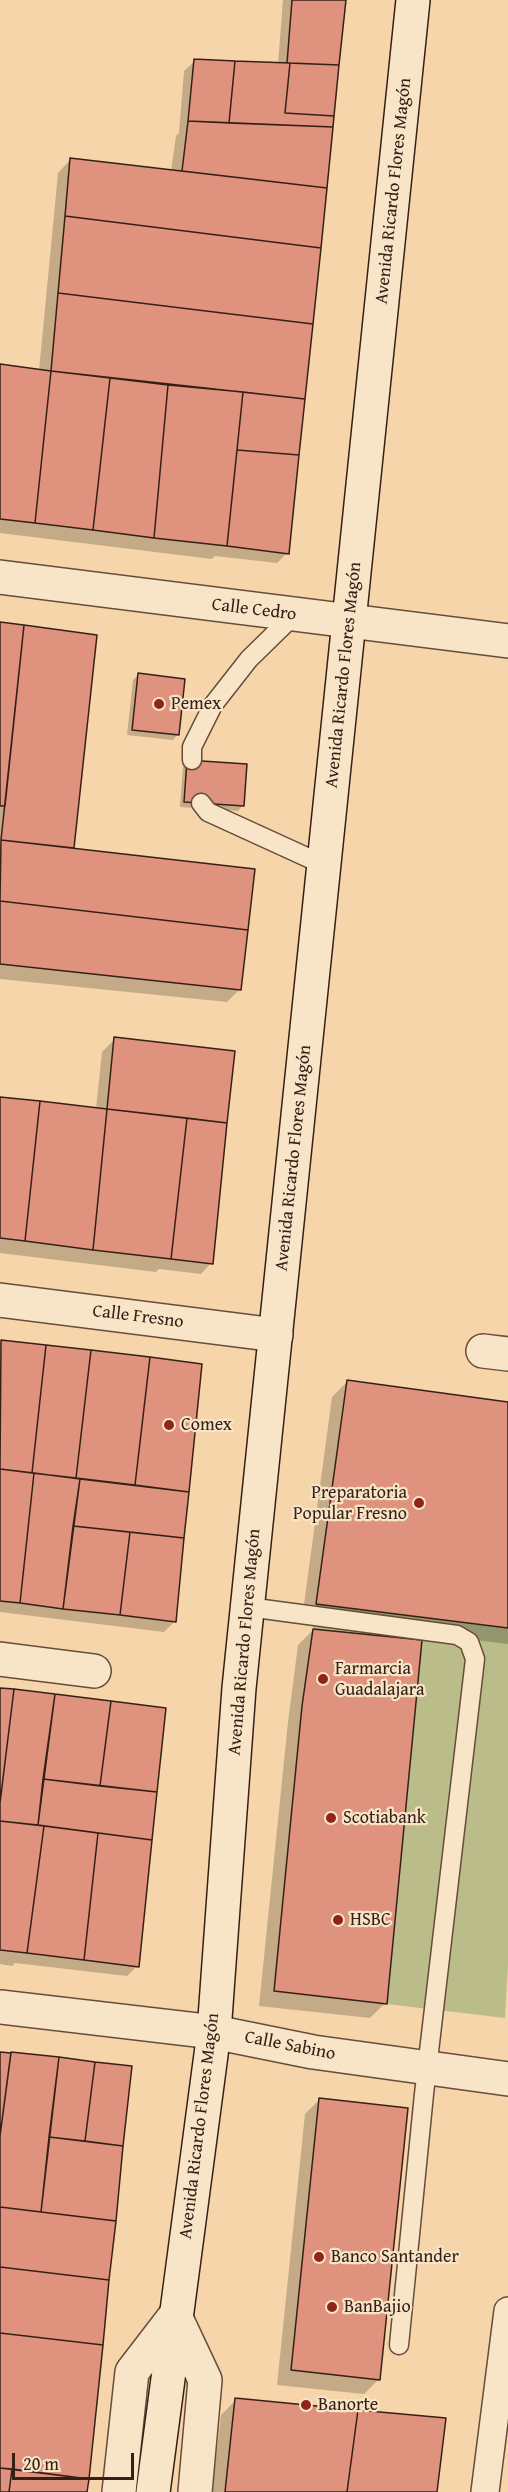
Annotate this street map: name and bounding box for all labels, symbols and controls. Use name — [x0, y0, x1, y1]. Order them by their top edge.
street label: Avenida Ricardo Flores Magón — [371, 77, 417, 305]
street label: Avenida Ricardo Flores Magón — [321, 561, 367, 789]
street label: Calle Cedro — [211, 594, 297, 626]
place label: Pemex — [171, 693, 221, 715]
marker: Pemex — [152, 697, 166, 711]
street label: Avenida Ricardo Flores Magón — [271, 1044, 317, 1272]
street label: Calle Fresno — [91, 1301, 185, 1333]
place label: Comex — [181, 1414, 232, 1436]
marker: Comex — [162, 1418, 176, 1432]
place label: Preparatoria Popular Fresno — [293, 1482, 407, 1524]
marker: Preparatoria Popular Fresno — [412, 1496, 426, 1510]
street label: Avenida Ricardo Flores Magón — [224, 1528, 266, 1756]
place label: Farmarcia Guadalajara — [335, 1658, 425, 1700]
marker: Farmarcia Guadalajara — [316, 1672, 330, 1686]
place label: Scotiabank — [343, 1807, 426, 1829]
marker: Scotiabank — [324, 1811, 338, 1825]
place label: HSBC — [350, 1909, 391, 1931]
marker: HSBC — [331, 1913, 345, 1927]
street label: Avenida Ricardo Flores Magón — [175, 2012, 225, 2240]
street label: Calle Sabino — [243, 2027, 337, 2065]
place label: Banco Santander — [331, 2246, 459, 2268]
marker: Banco Santander — [312, 2250, 326, 2264]
place label: BanBajio — [344, 2296, 411, 2318]
marker: BanBajio — [325, 2300, 339, 2314]
place label: Banorte — [318, 2394, 378, 2416]
marker: Banorte — [299, 2398, 313, 2412]
scale bar — [15, 2441, 136, 2479]
text: 20 m — [23, 2450, 59, 2477]

